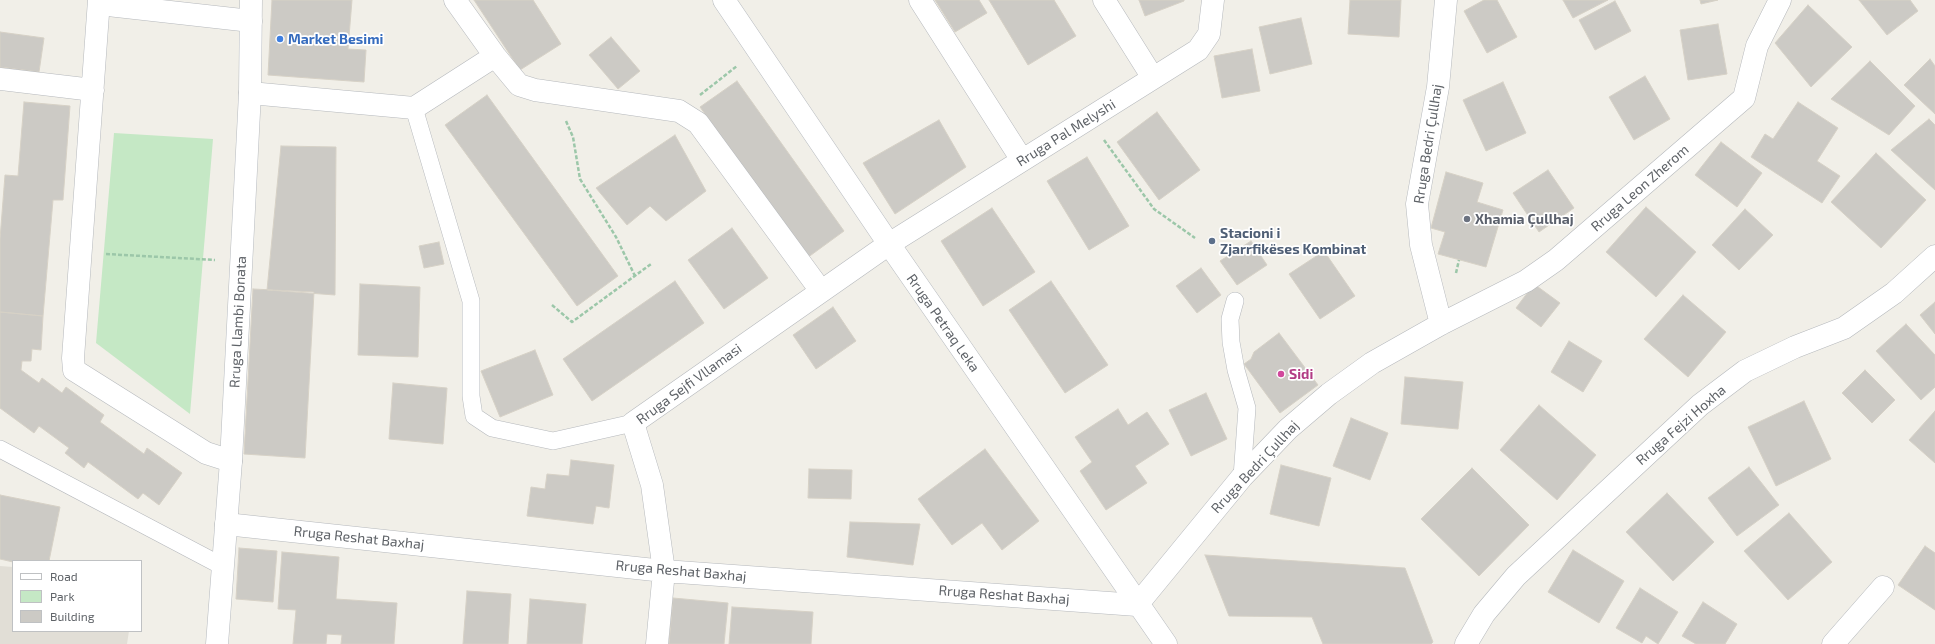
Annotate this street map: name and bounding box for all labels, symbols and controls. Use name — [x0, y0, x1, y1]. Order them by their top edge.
place label: Market Besimi — [288, 31, 383, 47]
marker: Market Besimi — [275, 34, 285, 44]
street label: Rruga Bedri Çullhaj — [1410, 83, 1446, 205]
street label: Rruga Pal Melyshi — [1013, 96, 1119, 170]
street label: Rruga Leon Zherom — [1588, 141, 1692, 235]
place label: Xhamia Çullhaj — [1475, 211, 1574, 227]
marker: Xhamia Çullhaj — [1462, 214, 1472, 224]
place label: Stacioni i Zjarrfikëses Kombinat — [1220, 225, 1366, 258]
marker: Stacioni i Zjarrfikëses Kombinat — [1207, 236, 1217, 246]
street label: Rruga Llambi Bonata — [226, 256, 250, 388]
street label: Rruga Petraq Leka — [903, 271, 983, 375]
street label: Rruga Sejfi Vllamasi — [633, 340, 745, 428]
place label: Sidi — [1289, 366, 1313, 382]
marker: Sidi — [1276, 369, 1286, 379]
street label: Rruga Fejzi Hoxha — [1633, 382, 1729, 468]
street label: Rruga Bedri Çullhaj — [1208, 417, 1302, 517]
street label: Rruga Reshat Baxhaj — [293, 523, 425, 553]
street label: Rruga Reshat Baxhaj — [615, 557, 747, 585]
legend — [12, 560, 142, 632]
text: Road — [50, 569, 78, 583]
street label: Rruga Reshat Baxhaj — [938, 582, 1070, 608]
text: Park — [50, 589, 75, 603]
text: Building — [50, 609, 94, 623]

